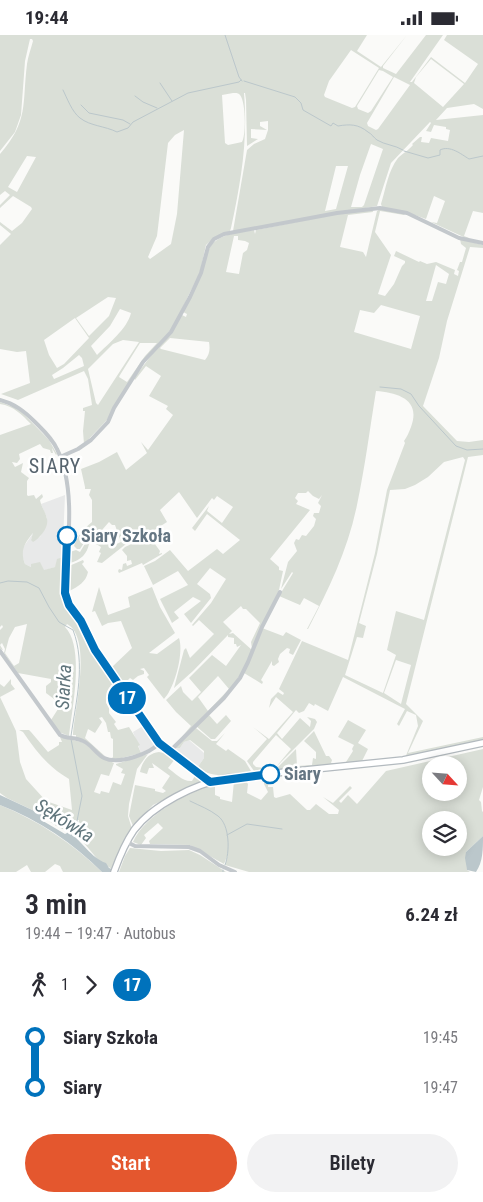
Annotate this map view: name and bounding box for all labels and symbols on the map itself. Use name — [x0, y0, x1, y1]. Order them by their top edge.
district label: SIARY — [29, 454, 81, 478]
place label: Siary Szkoła — [81, 525, 171, 546]
marker: Siary Szkoła — [57, 526, 77, 546]
water label: Siarka — [51, 664, 76, 710]
line badge: 17 — [104, 682, 150, 714]
north arrow — [422, 756, 468, 801]
place label: Siary — [284, 763, 321, 784]
marker: Siary — [260, 764, 280, 784]
water label: Sękówka — [31, 793, 98, 847]

